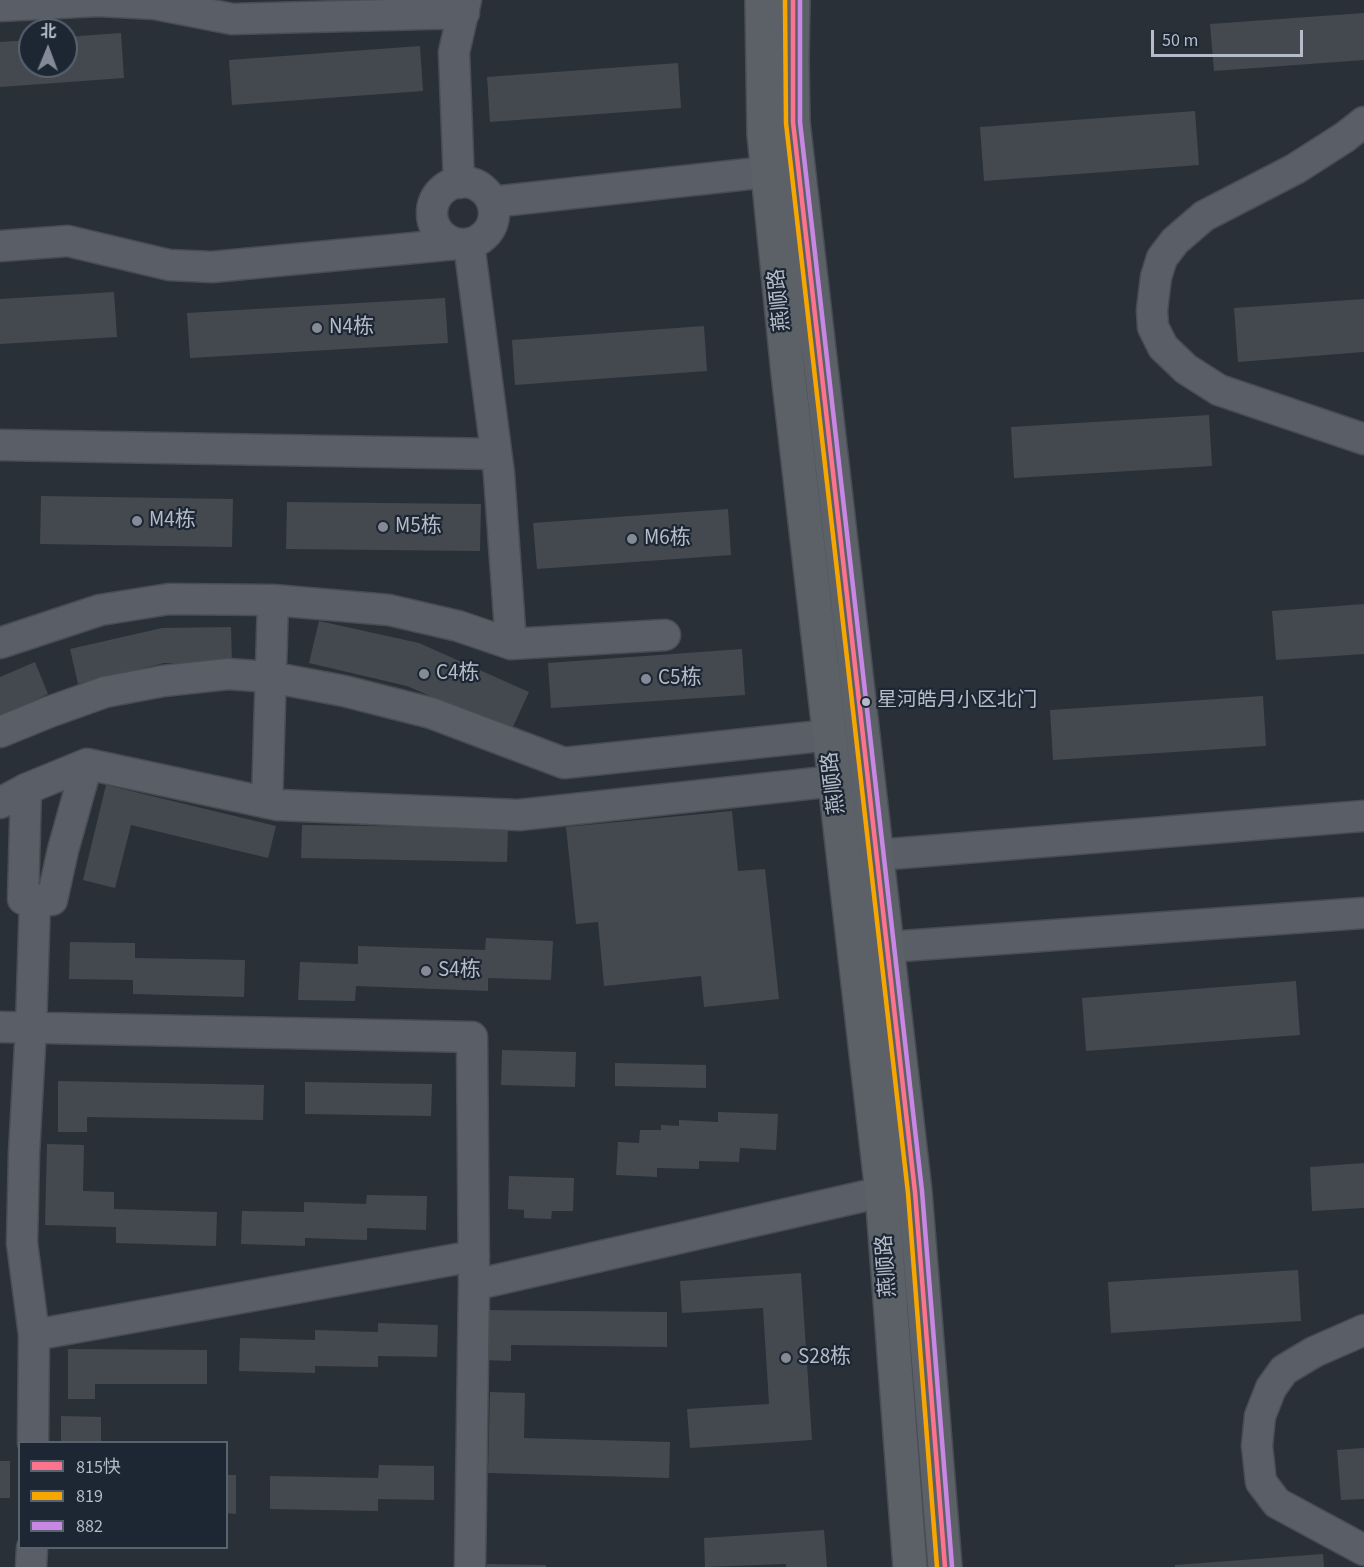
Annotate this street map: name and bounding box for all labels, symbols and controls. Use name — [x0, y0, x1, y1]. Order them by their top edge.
north arrow — [18, 18, 78, 78]
scale bar — [1154, 18, 1306, 56]
text: 北 — [40, 21, 56, 43]
text: 50 m — [1162, 28, 1198, 53]
street label: 燕顺路 — [765, 267, 797, 333]
place label: N4栋 — [329, 315, 374, 341]
marker: N4栋 — [310, 321, 324, 335]
place label: M4栋 — [149, 508, 196, 534]
marker: M4栋 — [130, 514, 144, 528]
place label: M5栋 — [395, 514, 442, 540]
marker: M5栋 — [376, 520, 390, 534]
place label: M6栋 — [644, 526, 691, 552]
marker: M6栋 — [625, 532, 639, 546]
place label: C4栋 — [436, 661, 479, 687]
place label: C5栋 — [658, 666, 701, 692]
marker: C4栋 — [417, 667, 431, 681]
marker: C5栋 — [639, 672, 653, 686]
place label: 星河皓月小区北门 — [877, 690, 1037, 714]
marker: 星河皓月小区北门 — [860, 696, 872, 708]
street label: 燕顺路 — [819, 750, 851, 816]
place label: S4栋 — [438, 958, 481, 984]
marker: S4栋 — [419, 964, 433, 978]
street label: 燕顺路 — [873, 1234, 903, 1298]
place label: S28栋 — [798, 1345, 851, 1371]
marker: S28栋 — [779, 1351, 793, 1365]
legend — [18, 1441, 228, 1549]
text: 815快 — [76, 1455, 121, 1480]
text: 819 — [76, 1484, 103, 1509]
text: 882 — [76, 1514, 103, 1539]

